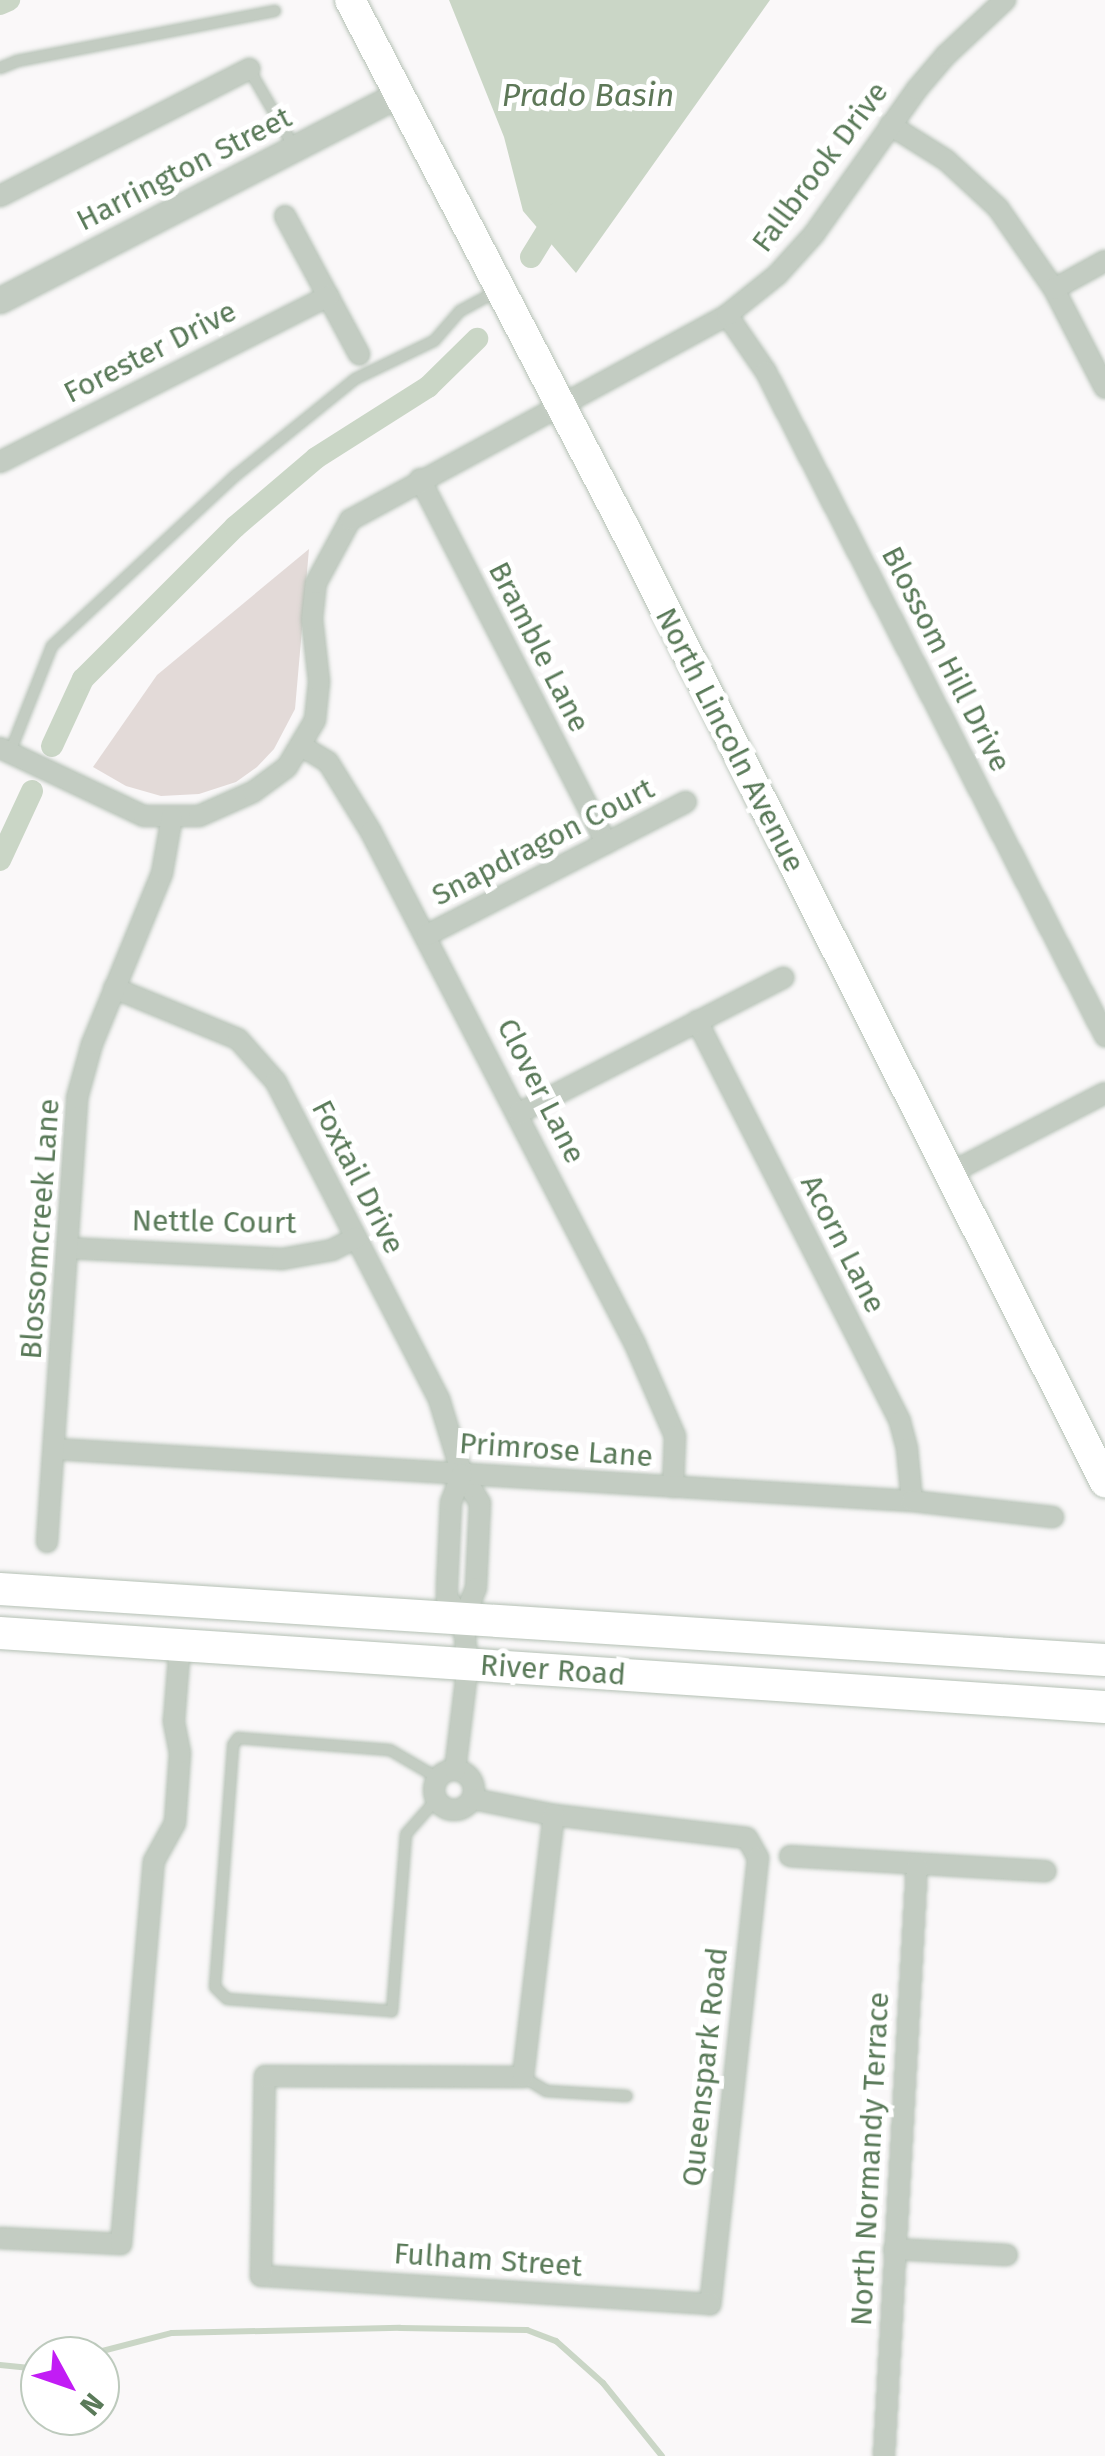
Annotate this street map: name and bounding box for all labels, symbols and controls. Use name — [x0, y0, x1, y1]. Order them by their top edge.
street label: Fallbrook Drive — [744, 75, 896, 259]
water label: Prado Basin — [502, 76, 674, 114]
street label: Harrington Street — [71, 99, 297, 239]
street label: Forester Drive — [58, 293, 242, 411]
street label: Blossom Hill Drive — [874, 540, 1018, 778]
street label: Bramble Lane — [481, 556, 597, 738]
street label: North Lincoln Avenue — [648, 602, 812, 878]
street label: Snapdragon Court — [426, 771, 660, 913]
street label: Clover Lane — [489, 1012, 593, 1170]
street label: Foxtail Drive — [304, 1094, 412, 1260]
street label: Blossomcreek Lane — [13, 1097, 67, 1361]
street label: Acorn Lane — [793, 1169, 893, 1319]
street label: Nettle Court — [131, 1203, 297, 1241]
street label: Primrose Lane — [458, 1425, 654, 1475]
street label: River Road — [479, 1647, 627, 1693]
street label: Queenspark Road — [675, 1946, 735, 2188]
street label: North Normandy Terrace — [843, 1991, 897, 2327]
street label: Fulham Street — [393, 2235, 583, 2285]
north arrow — [20, 2336, 120, 2436]
text: N — [73, 2387, 110, 2422]

